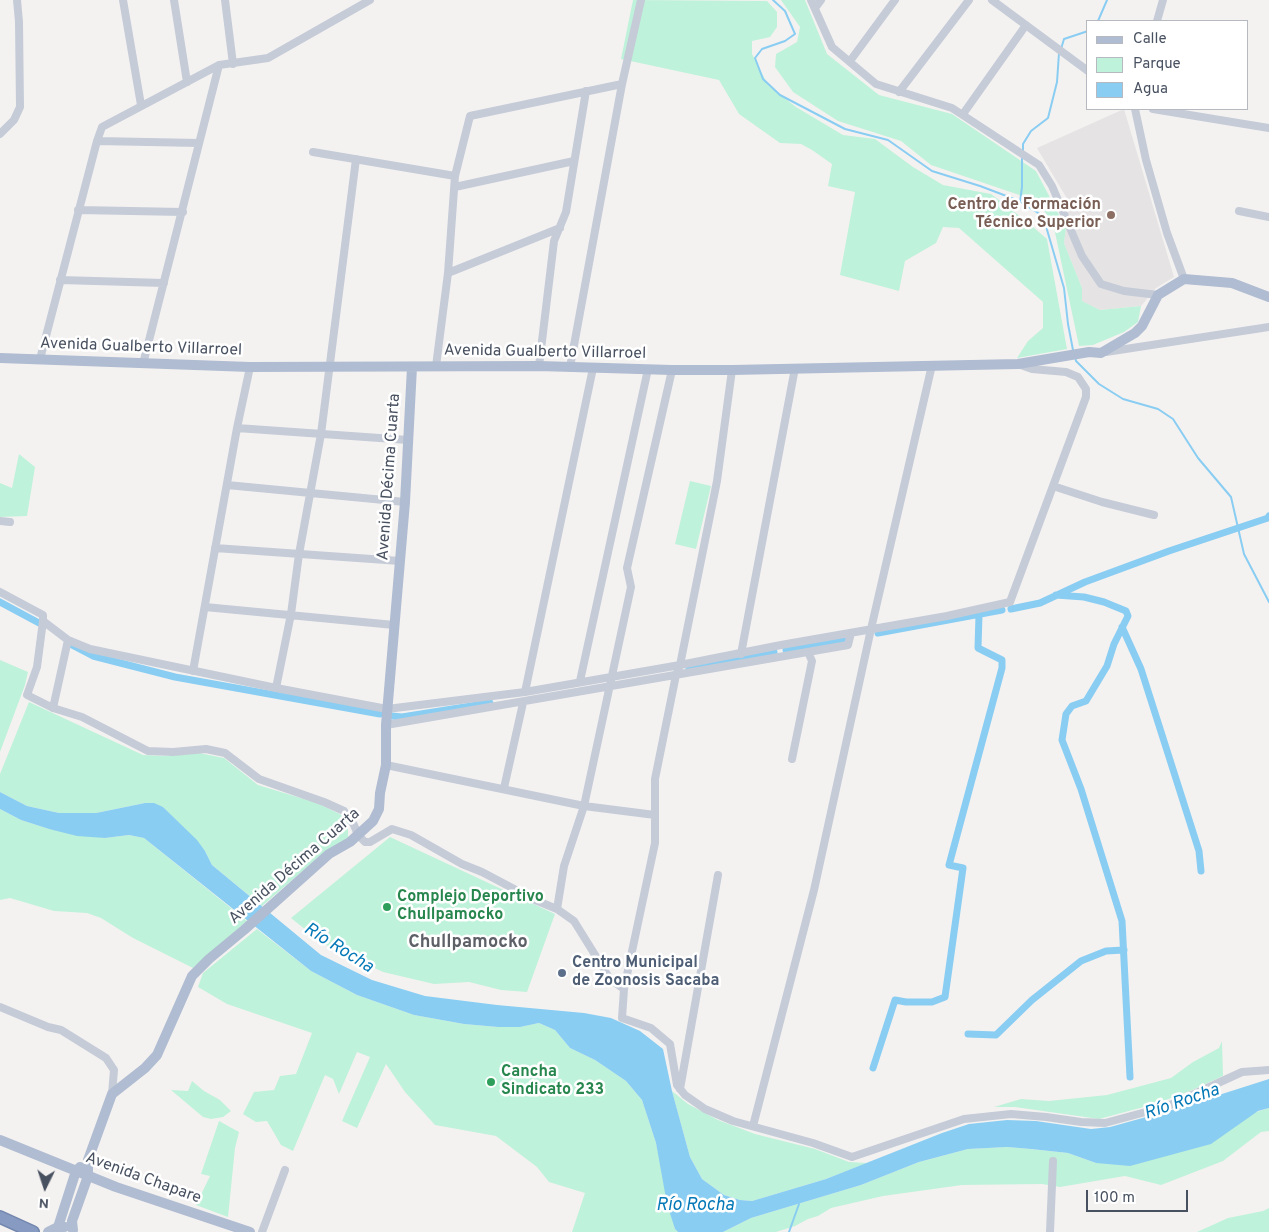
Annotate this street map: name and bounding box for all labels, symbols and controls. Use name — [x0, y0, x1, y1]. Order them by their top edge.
legend — [1086, 20, 1249, 110]
text: Calle — [1133, 30, 1167, 49]
text: Parque — [1133, 55, 1181, 74]
text: Agua — [1133, 80, 1168, 99]
place label: Centro de Formación Técnico Superior — [947, 196, 1101, 234]
marker: Centro de Formación Técnico Superior — [1105, 209, 1117, 221]
street label: Avenida Gualberto Villarroel — [40, 335, 242, 361]
street label: Avenida Gualberto Villarroel — [444, 342, 646, 364]
street label: Avenida Décima Cuarta — [375, 393, 405, 561]
street label: Avenida Décima Cuarta — [226, 805, 364, 929]
place label: Complejo Deportivo Chullpamocko — [397, 888, 544, 926]
marker: Complejo Deportivo Chullpamocko — [381, 901, 393, 913]
water label: Río Rocha — [299, 919, 377, 979]
district label: Chullpamocko — [408, 932, 528, 954]
place label: Centro Municipal de Zoonosis Sacaba — [572, 954, 719, 992]
marker: Centro Municipal de Zoonosis Sacaba — [556, 967, 568, 979]
place label: Cancha Sindicato 233 — [501, 1063, 604, 1101]
marker: Cancha Sindicato 233 — [485, 1076, 497, 1088]
water label: Río Rocha — [1142, 1080, 1222, 1126]
street label: Avenida Chapare — [83, 1149, 203, 1209]
north arrow — [20, 1162, 70, 1212]
scale bar — [1089, 1180, 1192, 1212]
text: 100 m — [1094, 1189, 1135, 1208]
text: N — [38, 1194, 50, 1211]
water label: Río Rocha — [656, 1195, 734, 1217]

